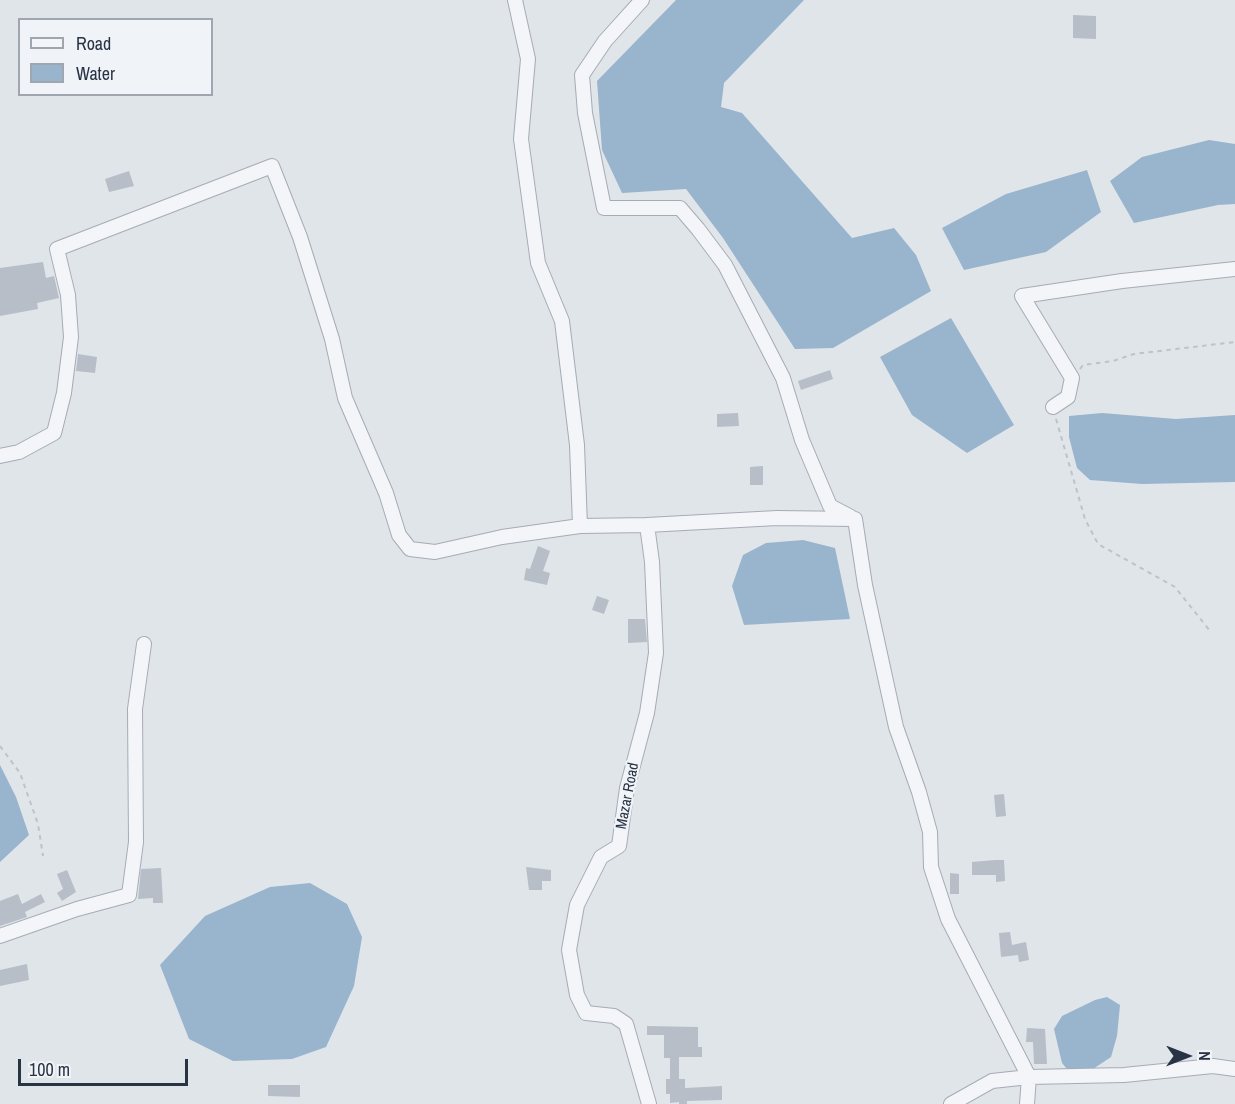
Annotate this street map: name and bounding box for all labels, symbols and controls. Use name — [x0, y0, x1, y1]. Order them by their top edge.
legend — [18, 18, 213, 96]
text: Road — [76, 31, 111, 56]
text: Water — [76, 61, 115, 86]
street label: Mazar Road — [613, 761, 643, 831]
north arrow — [1157, 1026, 1217, 1086]
scale bar — [21, 1047, 190, 1085]
text: N — [1194, 1051, 1216, 1061]
text: 100 m — [29, 1057, 70, 1082]

